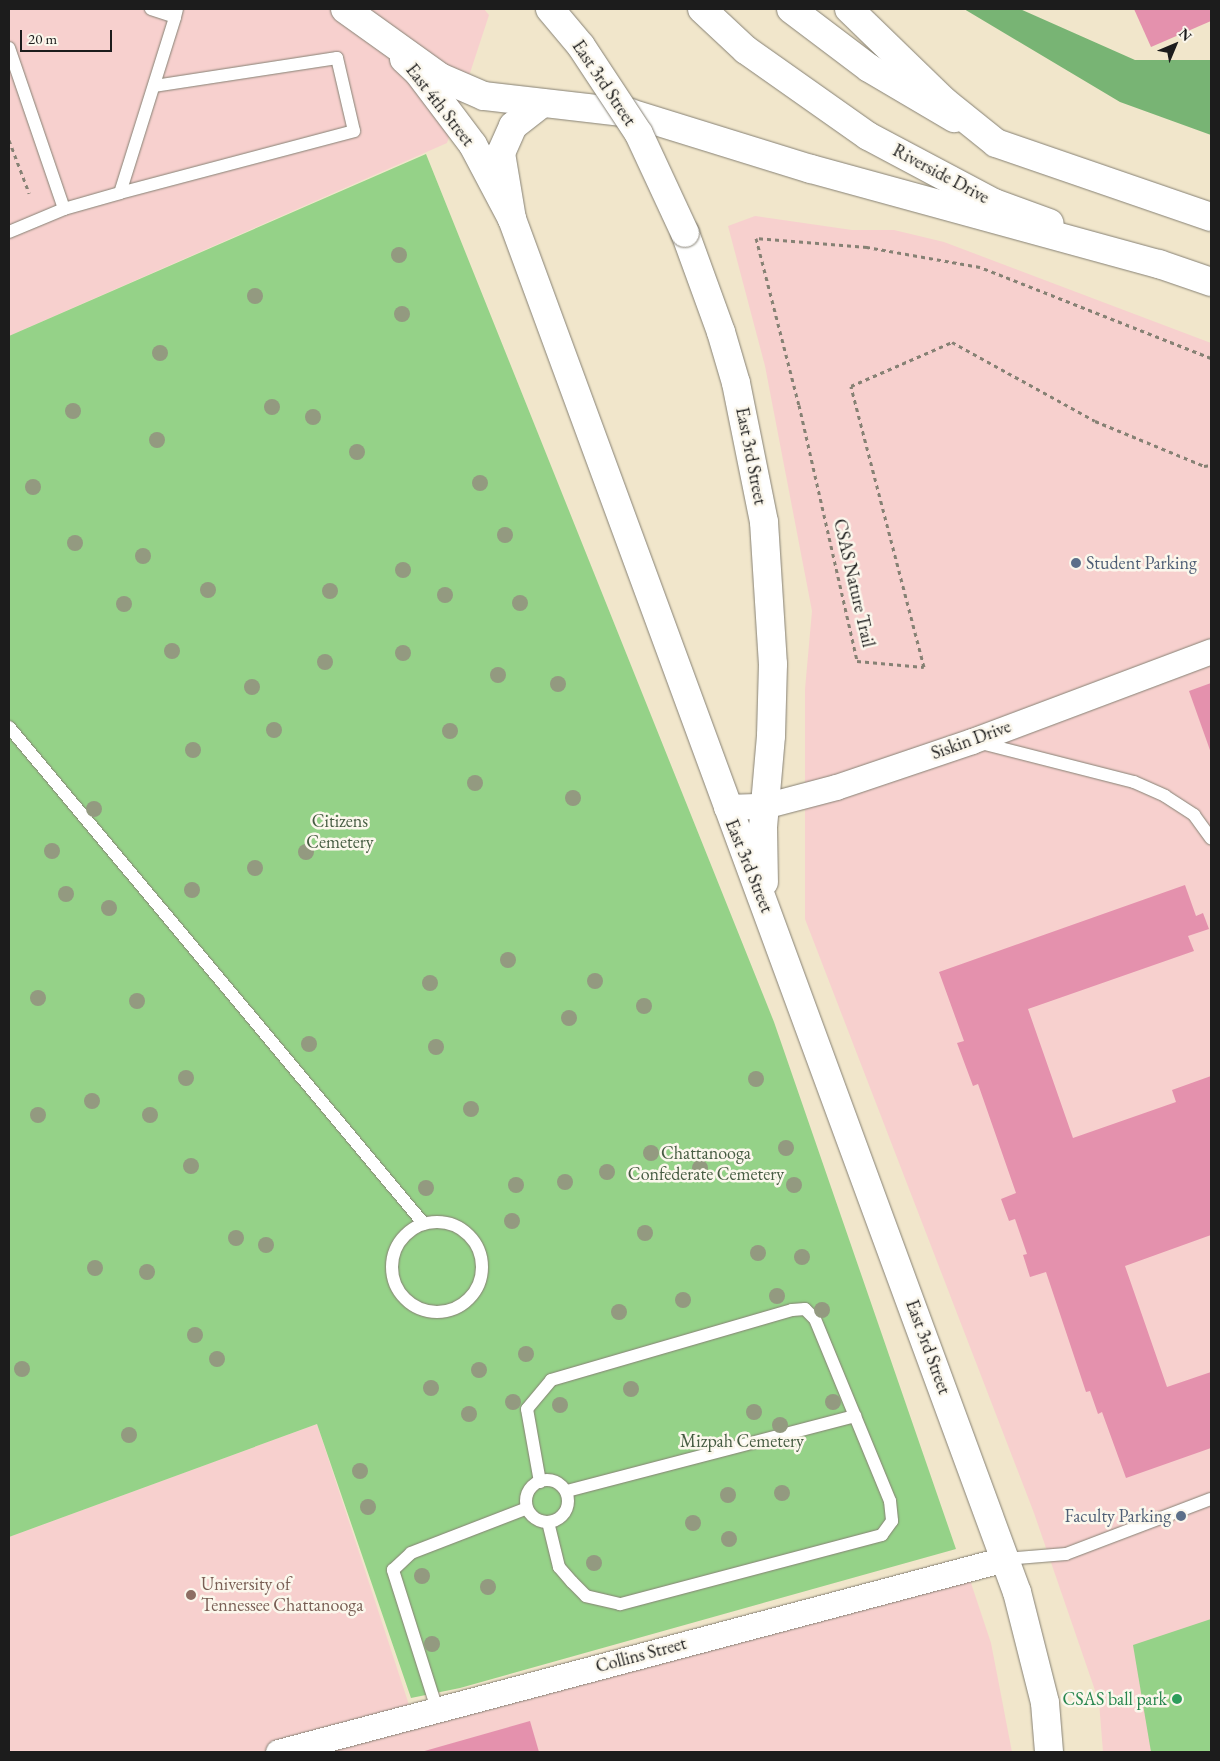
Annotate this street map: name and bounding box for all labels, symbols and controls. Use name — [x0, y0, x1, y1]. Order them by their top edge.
scale bar — [22, 20, 115, 52]
north arrow — [1150, 20, 1200, 70]
text: N — [1175, 24, 1196, 45]
text: 20 m — [28, 29, 57, 48]
street label: East 3rd Street — [567, 36, 641, 130]
street label: East 4th Street — [401, 59, 479, 151]
street label: Riverside Drive — [889, 140, 993, 208]
street label: East 3rd Street — [731, 405, 771, 507]
street label: CSAS Nature Trail — [829, 517, 879, 649]
place label: Student Parking — [1086, 552, 1197, 574]
marker: Student Parking — [1070, 557, 1082, 569]
street label: Siskin Drive — [928, 716, 1014, 764]
park label: Citizens Cemetery — [306, 811, 374, 854]
street label: East 3rd Street — [720, 816, 778, 916]
park label: Chattanooga Confederate Cemetery — [628, 1143, 784, 1186]
street label: East 3rd Street — [901, 1297, 955, 1397]
park label: Mizpah Cemetery — [680, 1430, 804, 1452]
place label: Faculty Parking — [1064, 1505, 1171, 1527]
marker: Faculty Parking — [1175, 1510, 1187, 1522]
place label: University of Tennessee Chattanooga — [201, 1574, 363, 1616]
marker: University of Tennessee Chattanooga — [185, 1589, 197, 1601]
street label: Collins Street — [593, 1633, 689, 1677]
place label: CSAS ball park — [1062, 1688, 1167, 1710]
marker: CSAS ball park — [1171, 1693, 1183, 1705]

